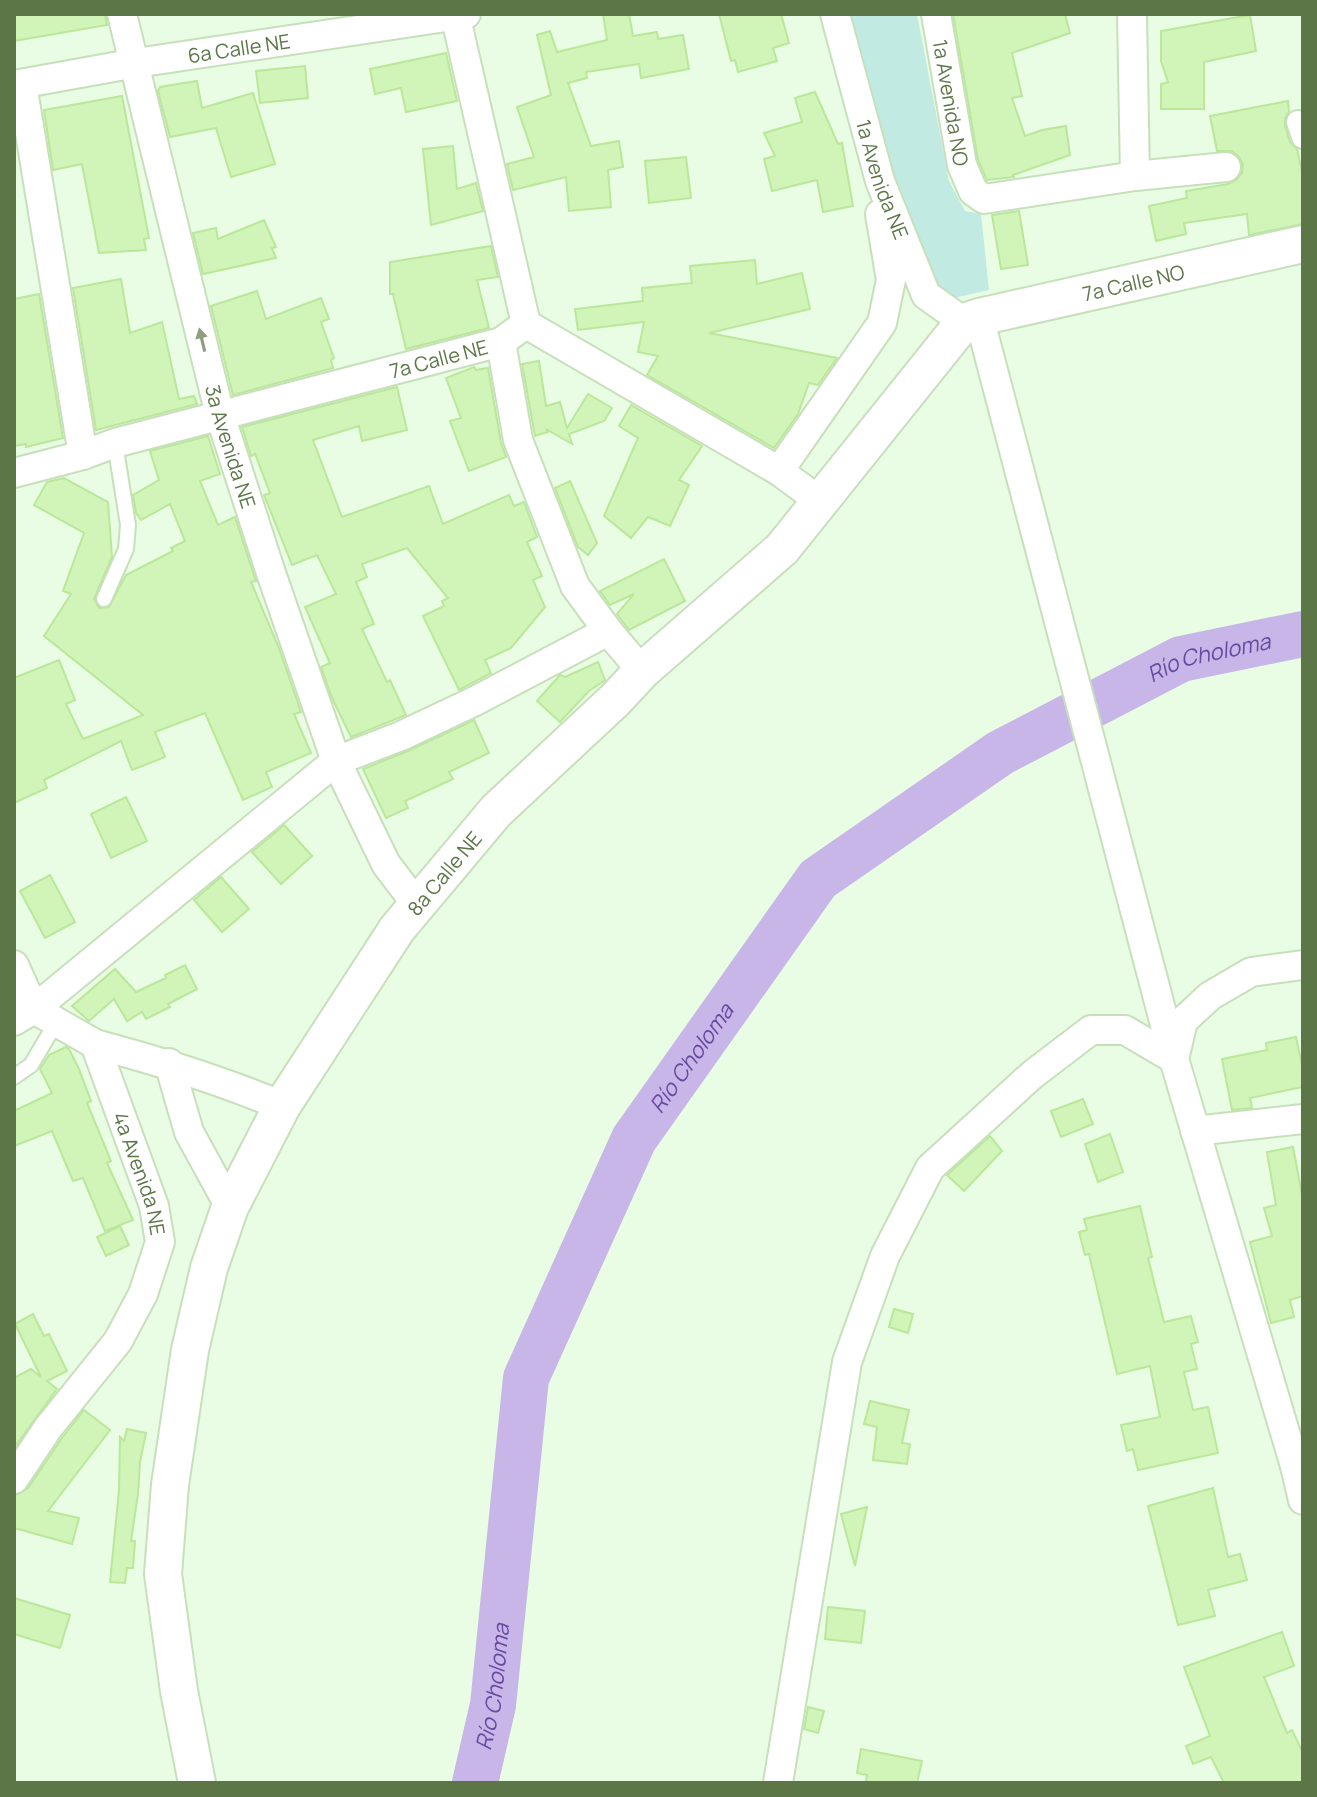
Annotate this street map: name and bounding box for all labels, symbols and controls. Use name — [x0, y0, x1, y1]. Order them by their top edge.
street label: 6a Calle NE — [186, 27, 292, 69]
street label: 1a Avenida NO — [927, 37, 975, 168]
street label: 1a Avenida NE — [851, 116, 915, 243]
street label: 7a Calle NO — [1080, 258, 1187, 307]
one-way arrow — [195, 327, 208, 352]
street label: 7a Calle NE — [386, 333, 491, 384]
street label: 3a Avenida NE — [200, 382, 263, 512]
water label: Río Choloma — [1142, 626, 1275, 689]
street label: 8a Calle NE — [401, 825, 487, 921]
water label: Río Choloma — [642, 996, 741, 1119]
street label: 4a Avenida NE — [107, 1108, 172, 1237]
water label: Río Choloma — [468, 1621, 516, 1753]

